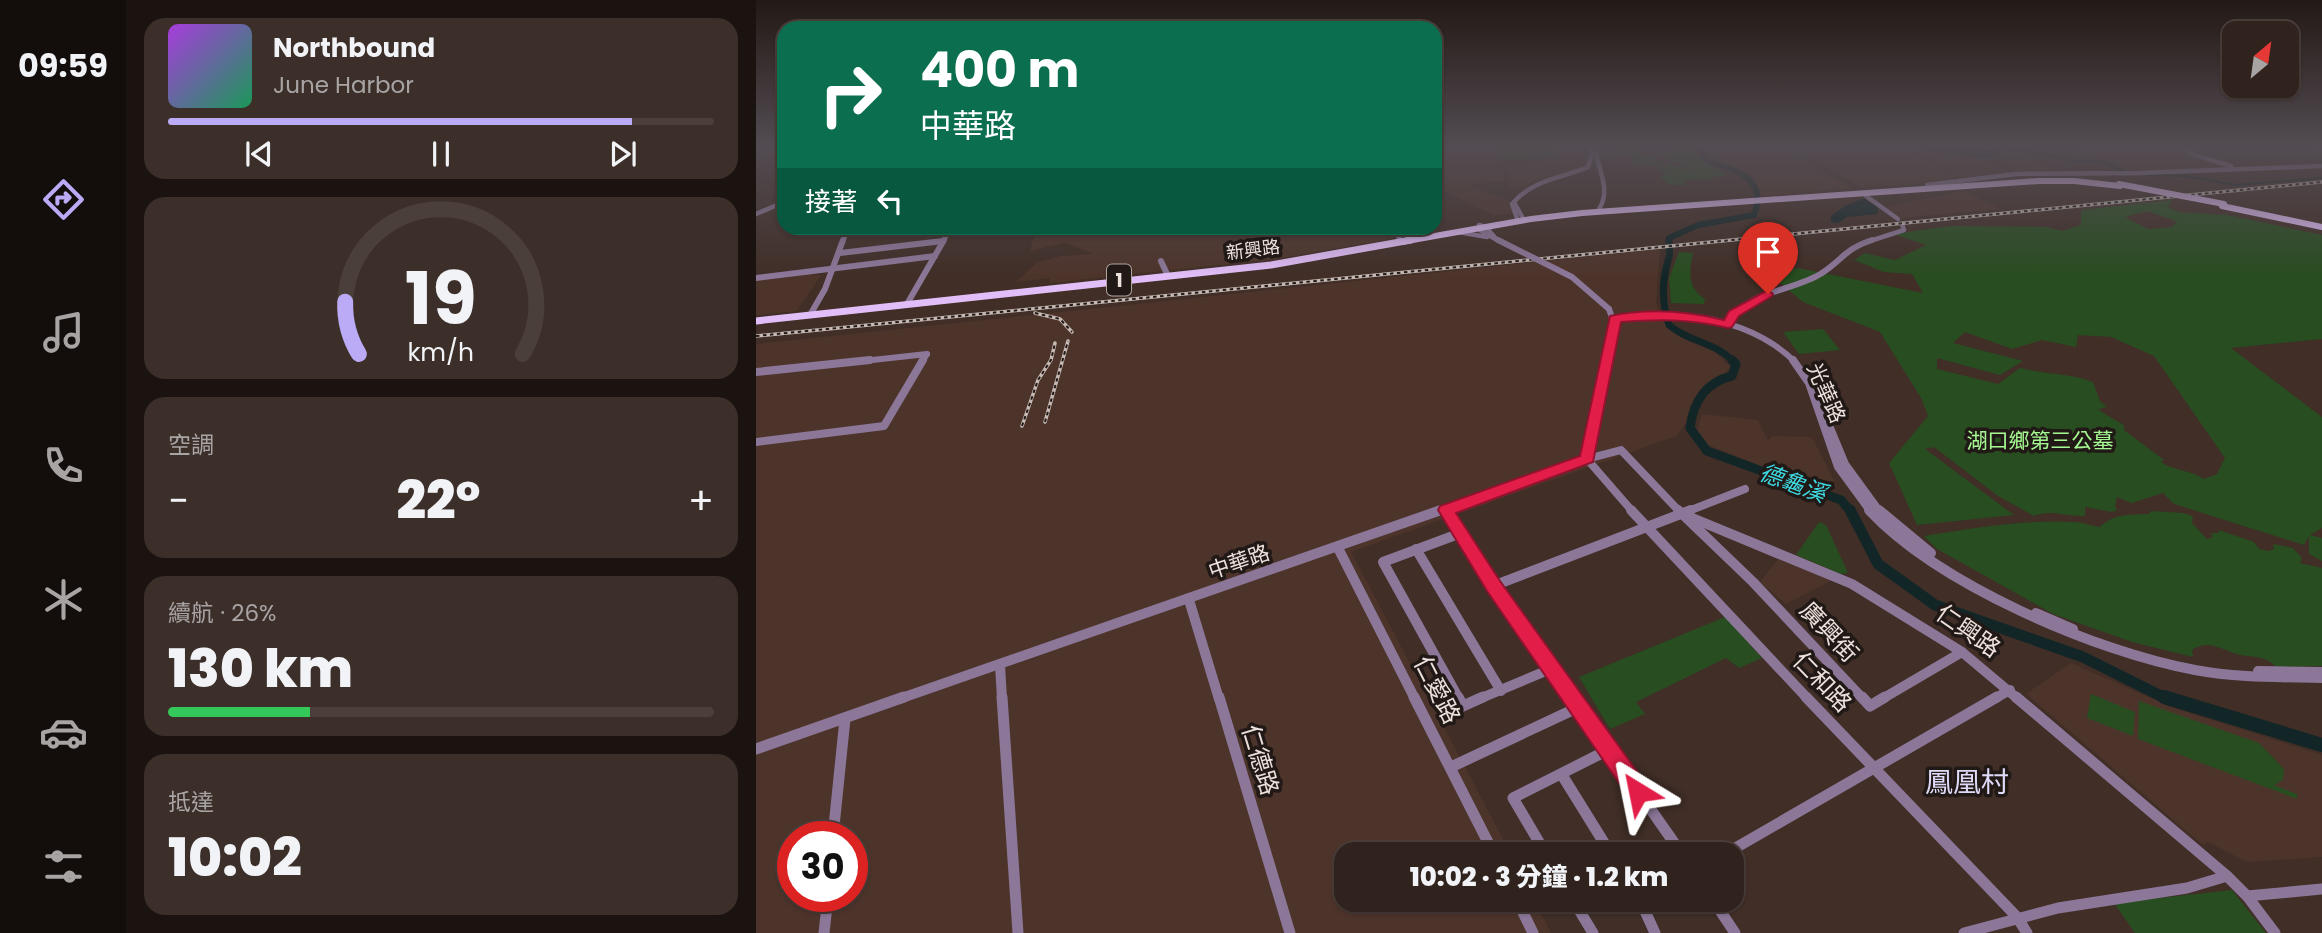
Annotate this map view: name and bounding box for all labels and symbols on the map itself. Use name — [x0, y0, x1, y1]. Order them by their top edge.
north arrow — [2222, 21, 2300, 98]
pin — [1738, 222, 1798, 294]
street label: 新興路 — [1225, 234, 1281, 265]
road number: 1 — [1107, 264, 1131, 296]
street label: 光華路 — [1800, 358, 1853, 427]
park label: 湖口鄉第三公墓 — [1967, 426, 2114, 455]
water label: 德龜溪 — [1755, 456, 1834, 511]
street label: 中華路 — [1204, 538, 1273, 585]
street label: 廣興街 — [1793, 594, 1866, 669]
street label: 仁興路 — [1929, 596, 2007, 665]
street label: 仁和路 — [1785, 644, 1859, 719]
street label: 仁愛路 — [1406, 650, 1468, 729]
street label: 仁德路 — [1234, 721, 1287, 799]
position arrow — [1601, 755, 1675, 829]
district label: 鳳凰村 — [1925, 763, 2009, 802]
speed limit sign: 30 — [777, 821, 868, 912]

